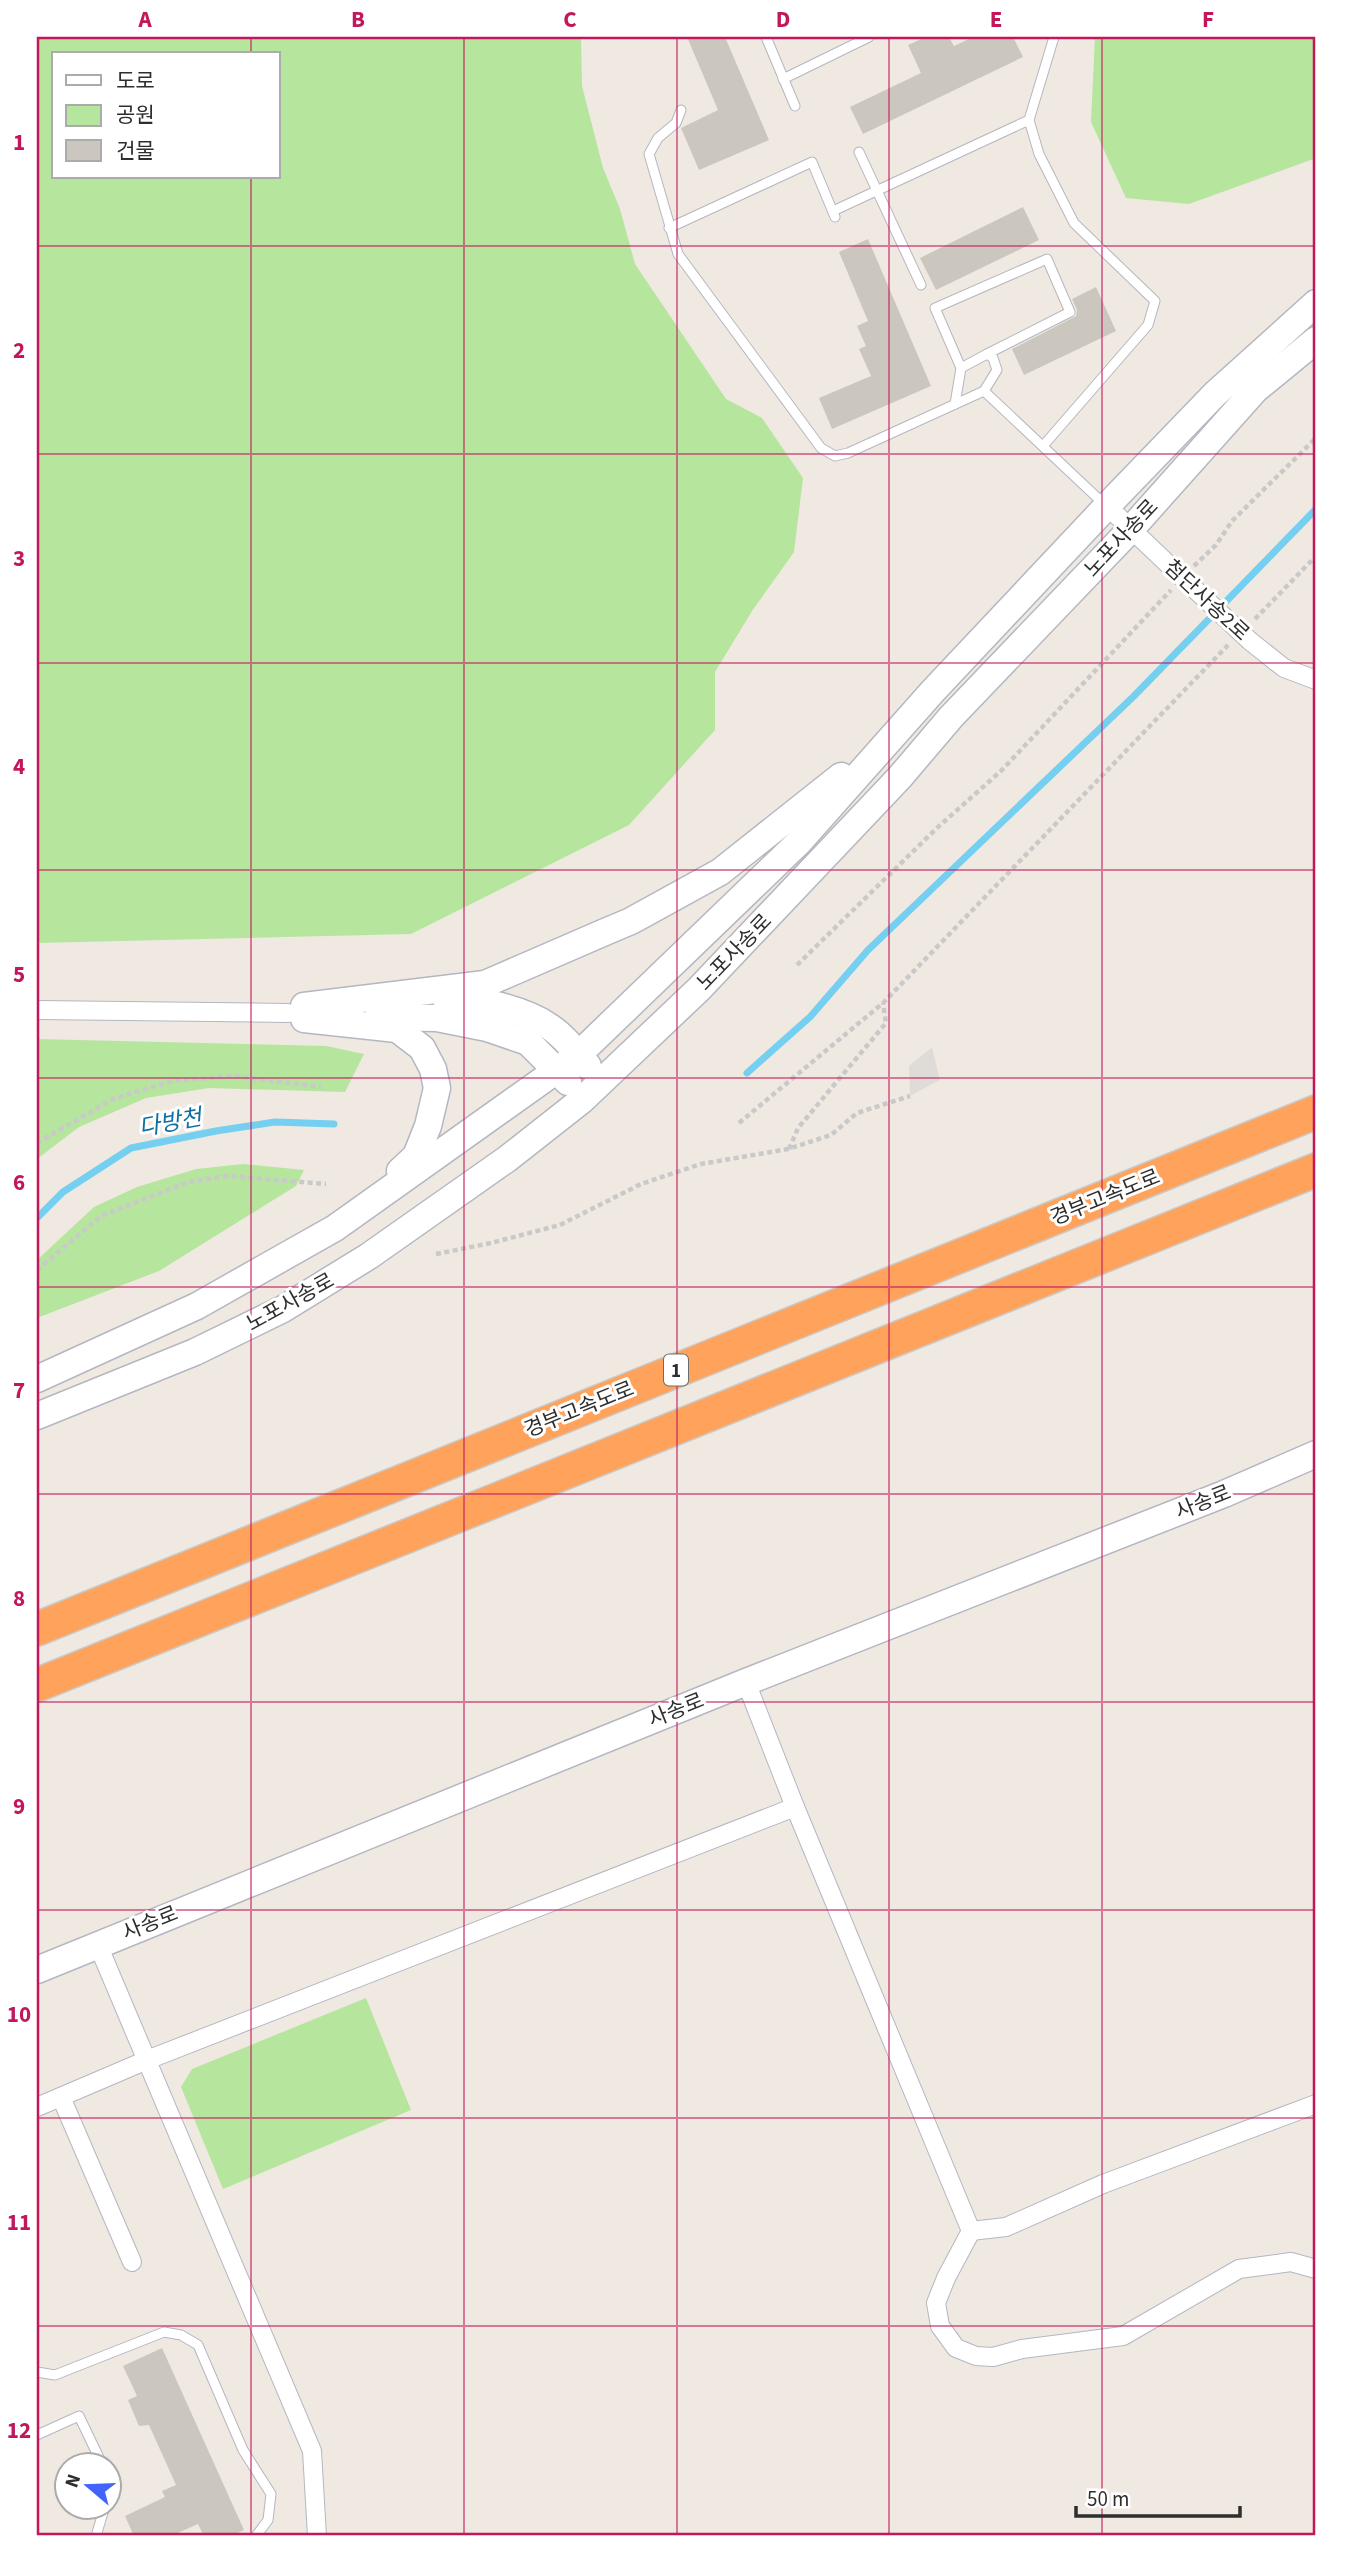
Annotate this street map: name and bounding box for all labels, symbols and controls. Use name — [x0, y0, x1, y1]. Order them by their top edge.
text: A — [137, 3, 152, 36]
text: B — [351, 3, 365, 36]
text: C — [563, 3, 577, 36]
text: D — [776, 3, 790, 36]
text: E — [990, 3, 1002, 36]
text: F — [1202, 3, 1214, 36]
legend — [52, 52, 280, 178]
text: 도로 — [116, 66, 155, 96]
text: 공원 — [116, 100, 155, 130]
text: 1 — [13, 126, 25, 159]
text: 건물 — [116, 136, 155, 166]
text: 2 — [13, 334, 25, 367]
street label: 노포사송로 — [1077, 492, 1165, 584]
text: 3 — [13, 542, 25, 575]
street label: 첨단사송2로 — [1158, 553, 1256, 647]
text: 4 — [13, 750, 25, 783]
street label: 노포사송로 — [690, 907, 778, 997]
text: 5 — [13, 958, 25, 991]
water label: 다방천 — [136, 1100, 207, 1144]
street label: 경부고속도로 — [1046, 1161, 1164, 1233]
text: 6 — [13, 1166, 25, 1199]
street label: 노포사송로 — [240, 1265, 340, 1339]
road number: 1 — [664, 1354, 688, 1386]
street label: 경부고속도로 — [520, 1373, 638, 1445]
text: 7 — [13, 1374, 25, 1407]
street label: 사송로 — [1171, 1477, 1235, 1527]
text: 8 — [13, 1582, 25, 1615]
street label: 사송로 — [644, 1685, 708, 1735]
text: 9 — [13, 1790, 25, 1823]
street label: 사송로 — [118, 1898, 182, 1948]
text: 10 — [7, 1998, 31, 2031]
text: 11 — [7, 2206, 31, 2239]
text: 12 — [7, 2414, 31, 2447]
north arrow — [52, 2450, 122, 2520]
text: N — [59, 2471, 88, 2491]
scale bar — [1076, 2475, 1241, 2519]
text: 50 m — [1087, 2484, 1129, 2514]

